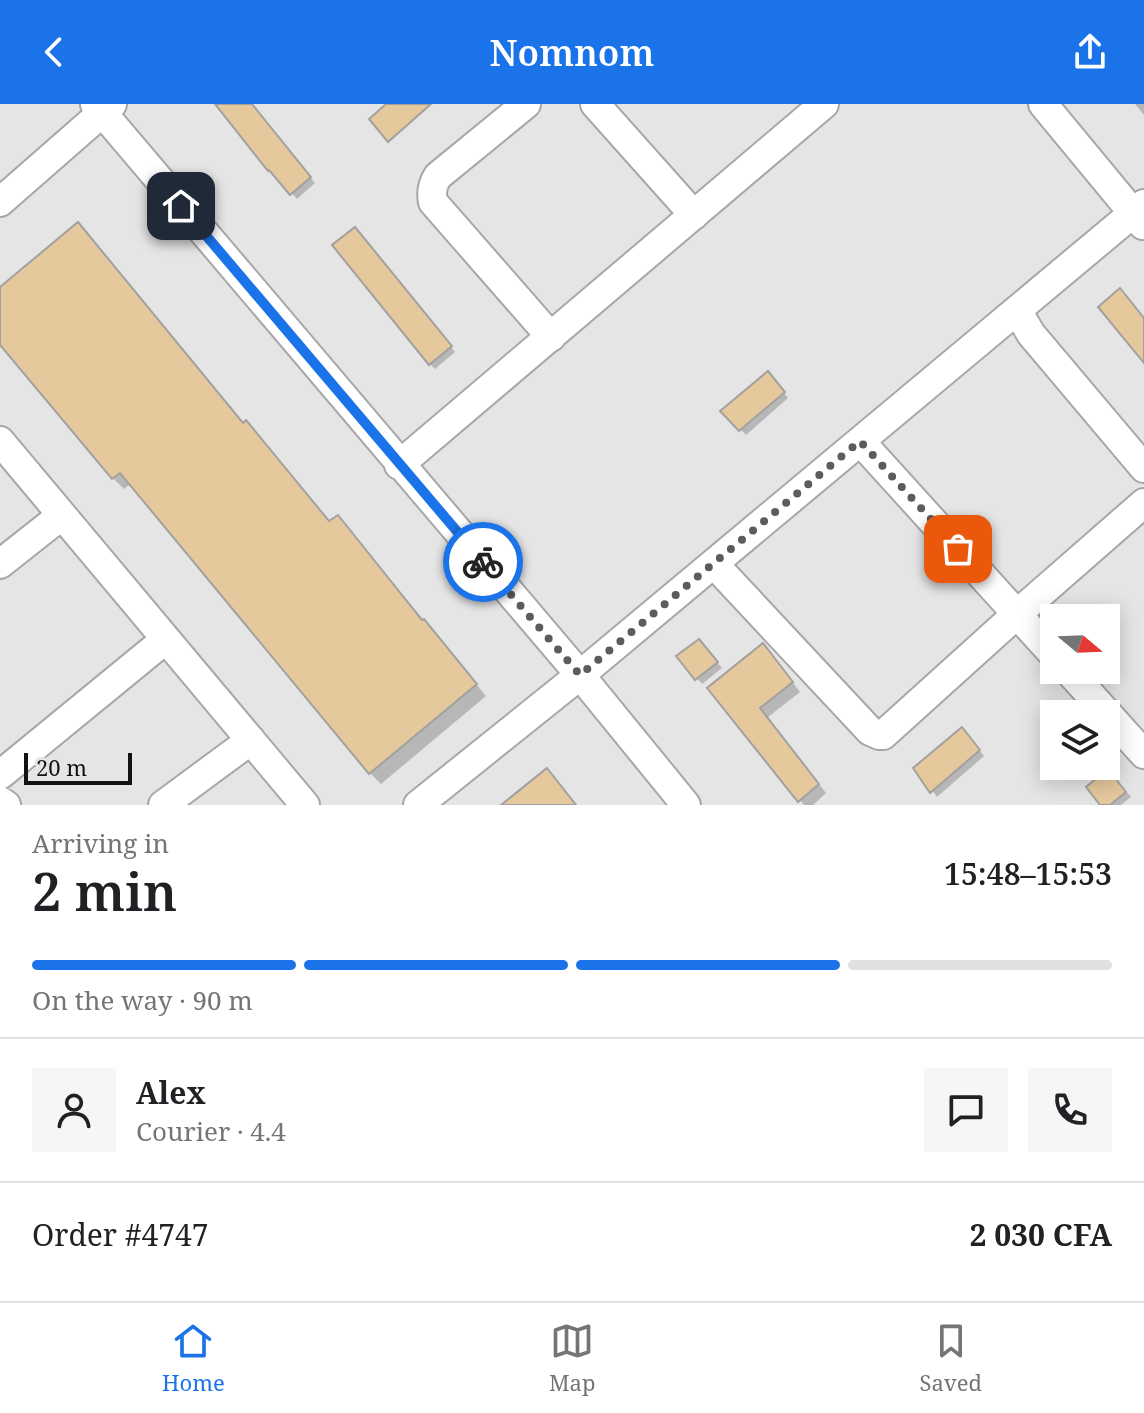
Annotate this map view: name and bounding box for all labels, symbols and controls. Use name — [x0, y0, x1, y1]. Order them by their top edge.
text: Nomnom — [490, 28, 654, 77]
icon: back — [32, 30, 76, 74]
icon: share — [1068, 30, 1112, 74]
pin — [147, 172, 215, 240]
icon: home — [159, 184, 203, 228]
pin — [924, 515, 992, 583]
courier — [443, 522, 523, 602]
icon: bag — [936, 527, 980, 571]
icon: bike — [461, 540, 505, 584]
north arrow — [1040, 604, 1120, 684]
map controls — [1040, 604, 1120, 780]
button: layers — [1040, 700, 1120, 780]
scale bar — [24, 749, 132, 785]
text: 20 m — [36, 752, 87, 782]
text: Arriving in — [32, 825, 169, 861]
text: 15:48–15:53 — [944, 853, 1112, 894]
text: 2 min — [32, 855, 177, 926]
text: On the way · 90 m — [32, 982, 253, 1018]
button: person — [32, 1068, 116, 1152]
button: chat — [924, 1068, 1008, 1152]
button: phone — [1028, 1068, 1112, 1152]
text: Alex — [136, 1072, 206, 1113]
text: Courier · 4.4 — [136, 1113, 286, 1149]
text: Order #4747 — [32, 1214, 209, 1255]
text: 2 030 CFA — [969, 1214, 1112, 1255]
tab: Home — [162, 1319, 225, 1397]
tab: Map — [549, 1319, 595, 1397]
tab: Saved — [920, 1319, 982, 1397]

